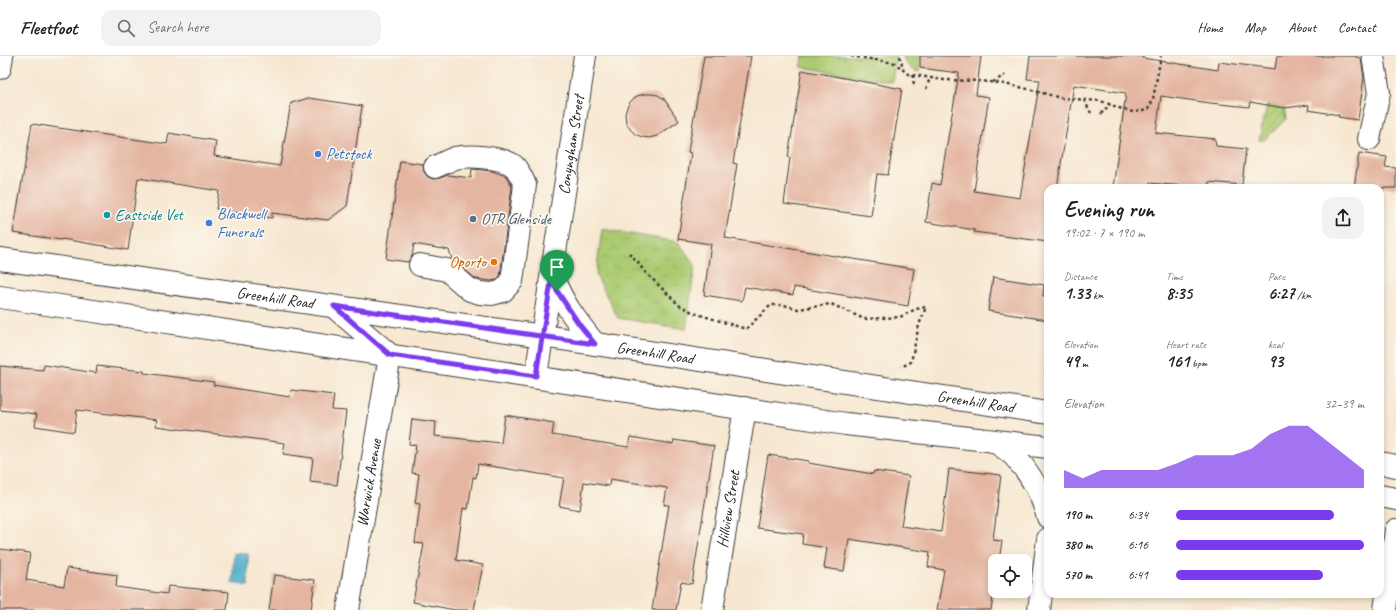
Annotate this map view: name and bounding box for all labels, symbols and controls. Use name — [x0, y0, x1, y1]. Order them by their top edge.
search box — [101, 10, 381, 46]
text: Fleetfoot — [20, 16, 77, 40]
icon: search — [115, 17, 137, 39]
text: Search here — [147, 18, 208, 37]
text: Home — [1197, 19, 1223, 36]
text: Map — [1245, 19, 1266, 36]
text: About — [1288, 19, 1316, 36]
text: Contact — [1338, 19, 1376, 36]
street label: Conyngham Street — [554, 91, 589, 196]
place label: Petstock — [326, 144, 373, 164]
marker: Petstock — [313, 149, 323, 159]
text: Evening run — [1064, 196, 1154, 224]
button: share — [1322, 197, 1364, 239]
place label: Blackwell Funerals — [217, 204, 269, 242]
place label: Eastside Vet — [115, 205, 185, 225]
place label: OTR Glenside — [481, 209, 553, 229]
marker: Eastside Vet — [102, 210, 112, 220]
marker: OTR Glenside — [468, 214, 478, 224]
marker: Blackwell Funerals — [204, 218, 214, 228]
text: 19:02 · 7 × 190 m — [1064, 225, 1145, 241]
pin — [540, 250, 574, 291]
place label: Oporto — [450, 252, 488, 272]
icon: arrive — [546, 256, 568, 278]
marker: Oporto — [489, 257, 499, 267]
text: Distance — [1064, 269, 1097, 283]
text: Time — [1166, 269, 1183, 283]
text: Pace — [1268, 269, 1285, 283]
street label: Greenhill Road — [235, 283, 318, 314]
text: 1.33 — [1064, 283, 1090, 304]
text: 8:35 — [1166, 283, 1192, 304]
text: 6:27 — [1268, 283, 1295, 304]
text: km — [1090, 288, 1104, 302]
text: /km — [1295, 288, 1312, 302]
street label: Greenhill Road — [615, 337, 698, 369]
text: Elevation — [1064, 337, 1098, 351]
text: Heart rate — [1166, 337, 1206, 351]
text: kcal — [1268, 337, 1283, 351]
text: 49 — [1064, 351, 1079, 372]
text: 161 — [1166, 351, 1189, 372]
text: 93 — [1268, 351, 1283, 372]
text: m — [1079, 356, 1088, 370]
text: bpm — [1189, 356, 1207, 370]
street label: Greenhill Road — [936, 386, 1018, 418]
text: Elevation — [1064, 396, 1104, 412]
text: 32–39 m — [1324, 396, 1364, 412]
street label: Warwick Avenue — [352, 436, 386, 528]
street label: Hillview Street — [712, 468, 745, 549]
text: 190 m — [1064, 507, 1092, 523]
text: 6:34 — [1128, 507, 1148, 523]
text: 380 m — [1064, 537, 1092, 553]
text: 6:16 — [1128, 537, 1148, 553]
map controls — [988, 554, 1032, 598]
button: locate — [988, 554, 1032, 598]
text: 570 m — [1064, 567, 1092, 583]
text: 6:41 — [1128, 567, 1148, 583]

